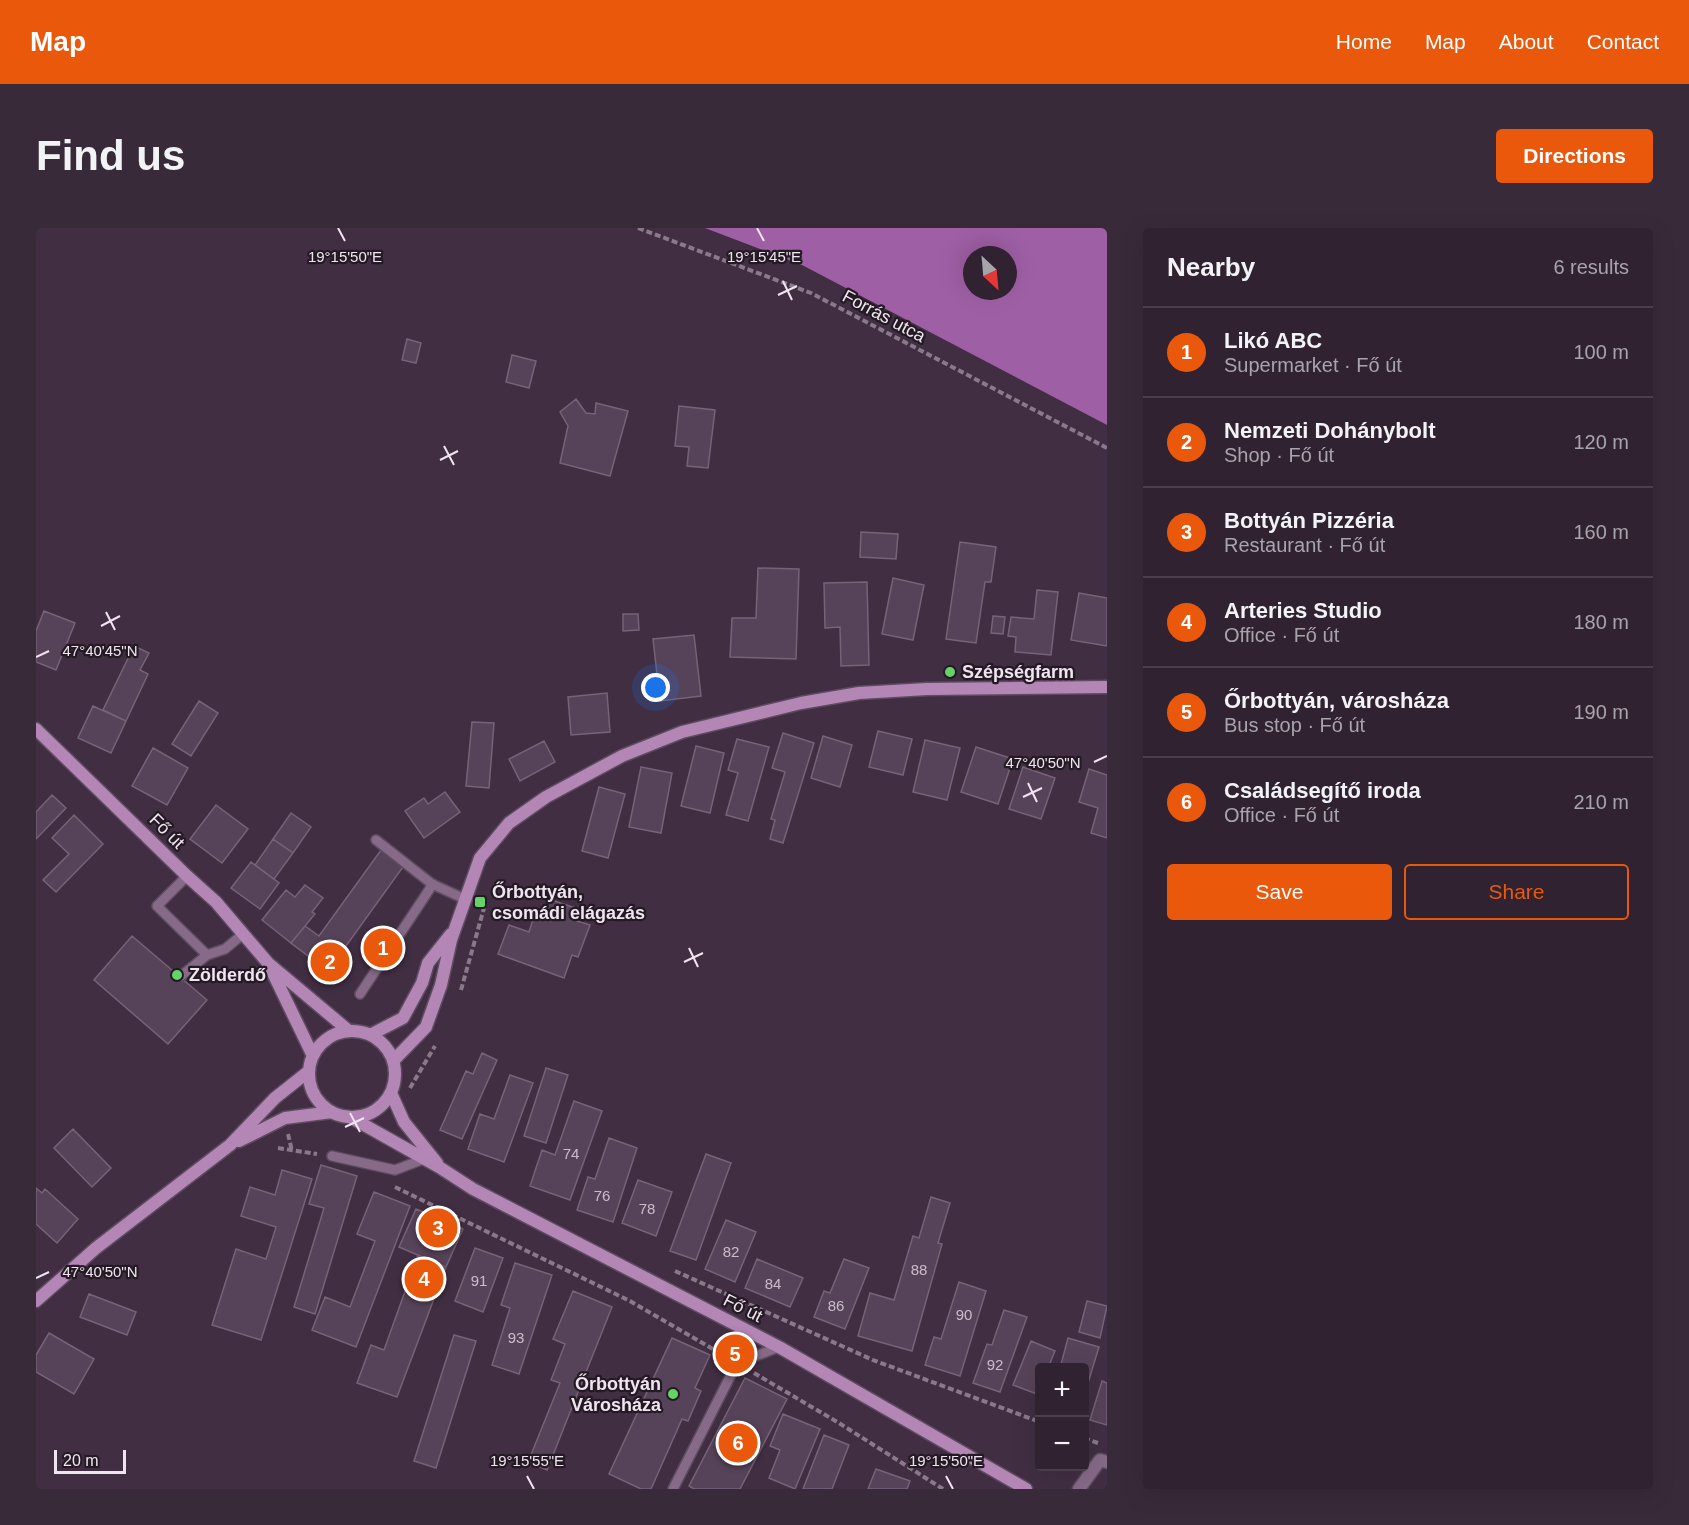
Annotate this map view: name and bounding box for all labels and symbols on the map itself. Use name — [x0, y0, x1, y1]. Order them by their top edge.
north arrow — [963, 246, 1017, 300]
text: 19°15'50"E — [308, 248, 382, 265]
text: 19°15'45"E — [727, 248, 801, 265]
street label: Forrás utca — [839, 286, 930, 347]
text: 47°40'45"N — [62, 642, 138, 659]
place label: Szépségfarm — [962, 662, 1074, 682]
marker: Szépségfarm — [943, 665, 957, 679]
your location — [641, 673, 670, 702]
text: 47°40'50"N — [1005, 754, 1081, 771]
street label: Fő út — [145, 809, 189, 853]
place label: Őrbottyán, csomádi elágazás — [492, 881, 645, 923]
marker: Őrbottyán, csomádi elágazás — [473, 895, 487, 909]
pin: 1 — [364, 926, 402, 970]
pin: 2 — [310, 940, 350, 984]
place label: Zölderdő — [189, 965, 266, 985]
marker: Zölderdő — [170, 968, 184, 982]
house number: 74 — [563, 1145, 579, 1162]
house number: 76 — [594, 1187, 610, 1204]
house number: 78 — [639, 1200, 655, 1217]
pin: 3 — [418, 1206, 458, 1250]
house number: 82 — [723, 1243, 739, 1260]
pin: 4 — [404, 1256, 444, 1302]
house number: 88 — [911, 1261, 927, 1278]
text: 47°40'50"N — [62, 1263, 138, 1280]
house number: 91 — [471, 1272, 487, 1289]
house number: 84 — [765, 1275, 781, 1292]
street label: Fő út — [720, 1290, 766, 1326]
house number: 86 — [828, 1297, 844, 1314]
house number: 90 — [956, 1306, 972, 1323]
house number: 93 — [508, 1329, 524, 1346]
pin: 5 — [716, 1332, 754, 1376]
house number: 92 — [987, 1356, 1003, 1373]
place label: Őrbottyán Városháza — [571, 1373, 662, 1415]
marker: Őrbottyán Városháza — [666, 1387, 680, 1401]
pin: 6 — [718, 1420, 758, 1466]
scale bar — [54, 1447, 126, 1474]
text: 19°15'55"E — [490, 1452, 564, 1469]
text: 19°15'50"E — [909, 1452, 983, 1469]

